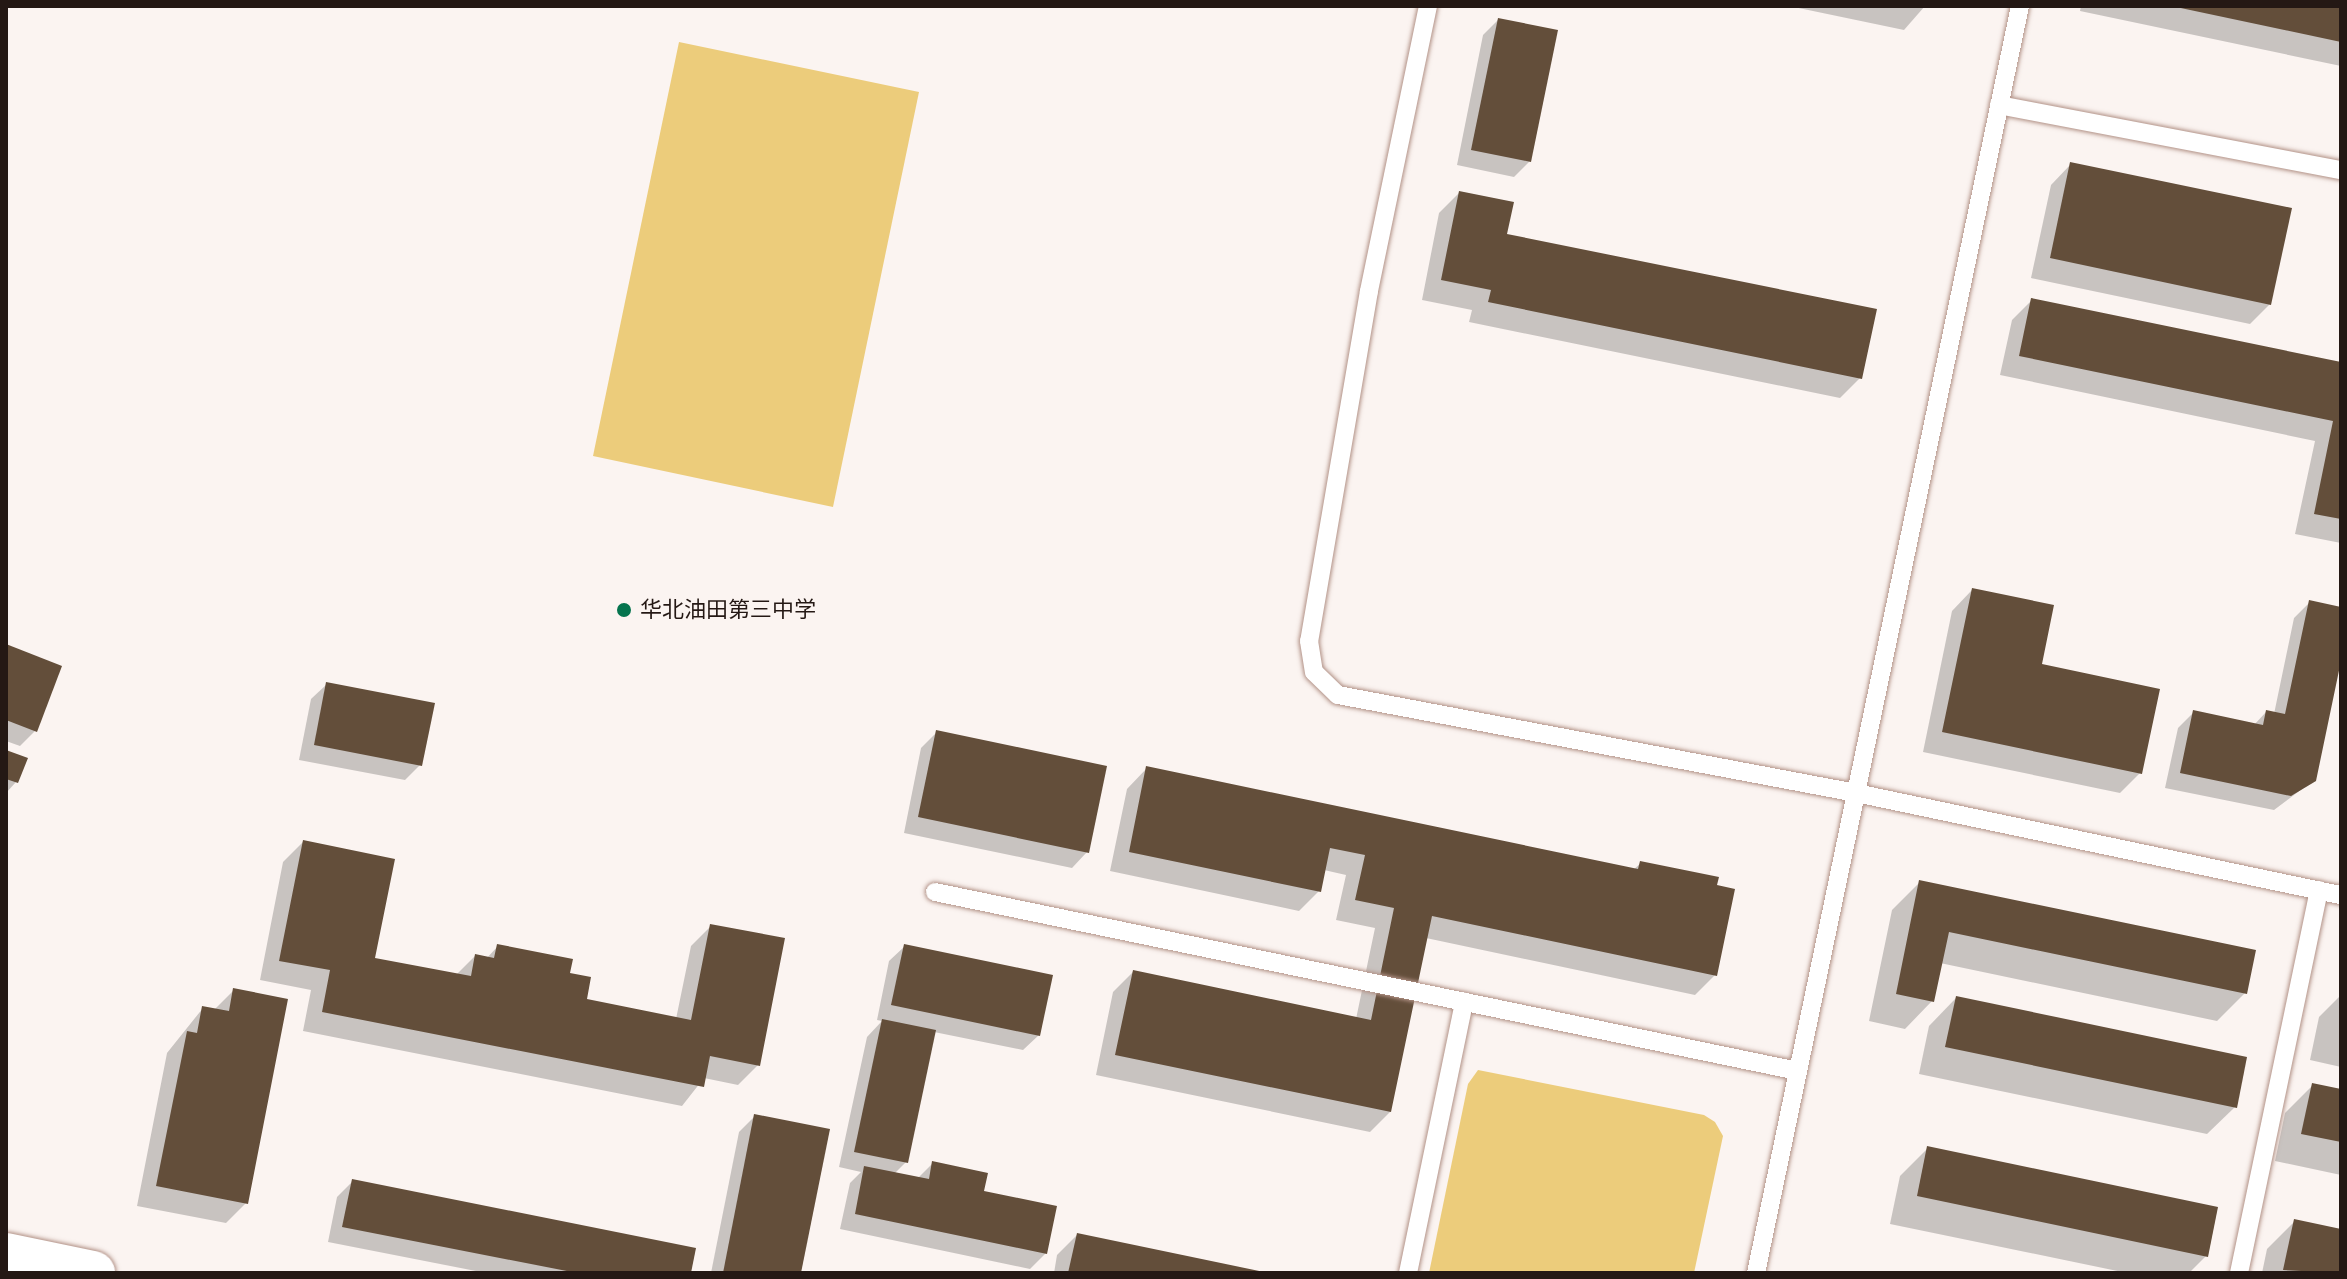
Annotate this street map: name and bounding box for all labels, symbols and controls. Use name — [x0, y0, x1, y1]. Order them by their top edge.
place label: 华北油田第三中学 — [640, 597, 816, 623]
marker: 华北油田第三中学 — [615, 601, 633, 619]

